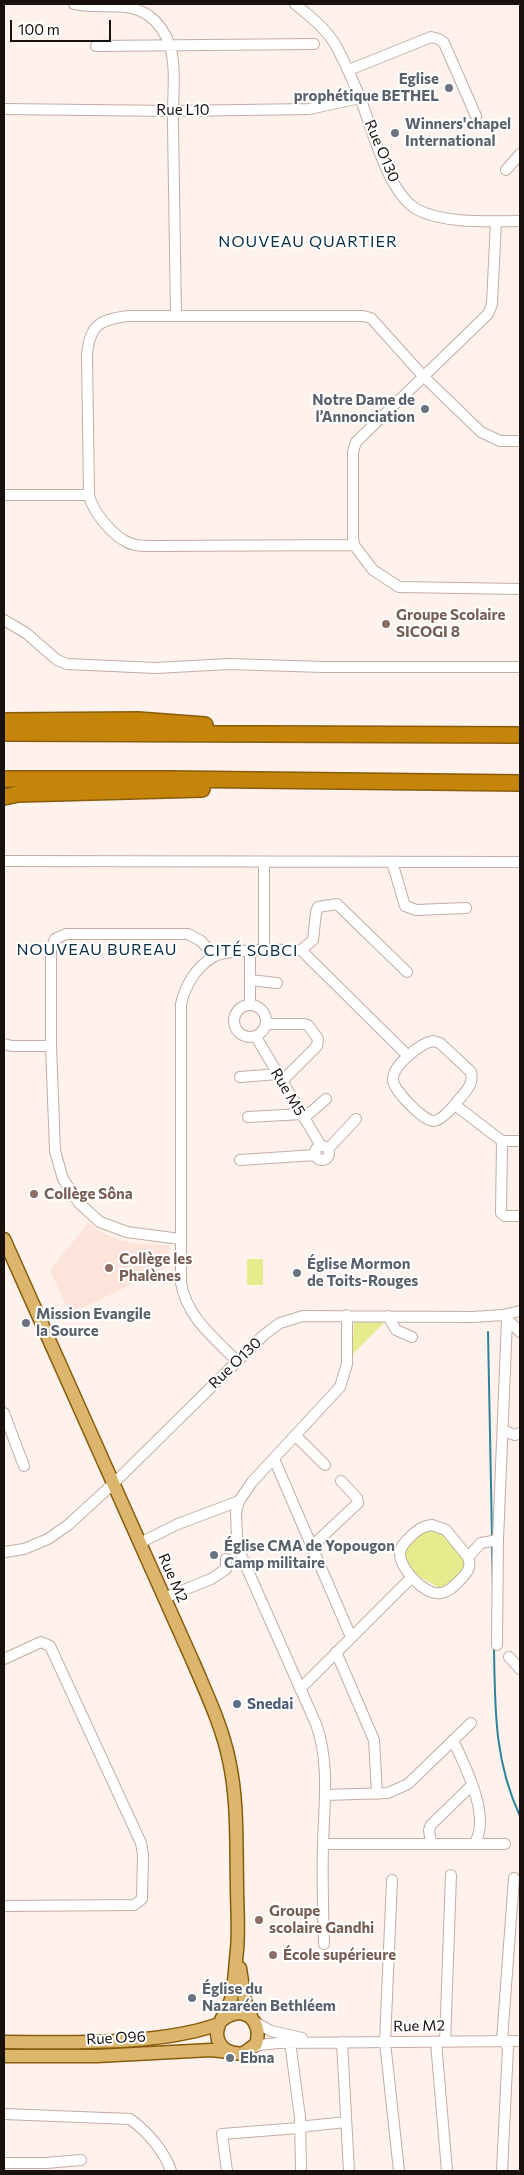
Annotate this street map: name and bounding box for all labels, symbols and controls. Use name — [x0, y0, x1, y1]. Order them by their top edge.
scale bar — [12, 10, 114, 42]
text: 100 m — [18, 20, 60, 38]
place label: Eglise prophétique BETHEL — [294, 70, 439, 105]
marker: Eglise prophétique BETHEL — [443, 82, 455, 94]
street label: Rue L10 — [156, 101, 210, 119]
place label: Winners'chapel International — [405, 115, 511, 150]
street label: Rue O130 — [361, 117, 403, 185]
marker: Winners'chapel International — [389, 127, 401, 139]
district label: NOUVEAU QUARTIER — [216, 232, 400, 252]
place label: Notre Dame de l’Annonciation — [312, 391, 415, 426]
marker: Notre Dame de l’Annonciation — [419, 403, 431, 415]
place label: Groupe Scolaire SICOGI 8 — [396, 606, 505, 641]
marker: Groupe Scolaire SICOGI 8 — [380, 618, 392, 630]
district label: NOUVEAU BUREAU — [15, 940, 179, 960]
district label: CITÉ SGBCI — [202, 941, 300, 961]
street label: Rue M5 — [267, 1065, 309, 1119]
place label: Collège Sôna — [44, 1185, 133, 1203]
marker: Collège Sôna — [28, 1188, 40, 1200]
place label: Collège les Phalènes — [119, 1250, 192, 1285]
place label: Église Mormon de Toits-Rouges — [307, 1255, 418, 1290]
marker: Collège les Phalènes — [103, 1262, 115, 1274]
marker: Église Mormon de Toits-Rouges — [291, 1267, 303, 1279]
place label: Mission Evangile la Source — [36, 1305, 151, 1340]
marker: Mission Evangile la Source — [20, 1317, 32, 1329]
street label: Rue O130 — [205, 1334, 265, 1392]
place label: Église CMA de Yopougon Camp militaire — [224, 1537, 395, 1572]
marker: Église CMA de Yopougon Camp militaire — [208, 1549, 220, 1561]
street label: Rue M2 — [154, 1551, 192, 1605]
place label: Snedai — [247, 1695, 293, 1713]
marker: Snedai — [231, 1698, 243, 1710]
place label: Groupe scolaire Gandhi — [269, 1902, 374, 1937]
marker: Groupe scolaire Gandhi — [253, 1914, 265, 1926]
place label: École supérieure — [283, 1946, 396, 1964]
marker: École supérieure — [267, 1949, 279, 1961]
place label: Église du Nazaréen Bethléem — [202, 1980, 336, 2015]
marker: Église du Nazaréen Bethléem — [186, 1992, 198, 2004]
street label: Rue M2 — [393, 2017, 445, 2035]
street label: Rue O96 — [86, 2027, 146, 2049]
place label: Ebna — [240, 2049, 274, 2067]
marker: Ebna — [224, 2052, 236, 2064]

